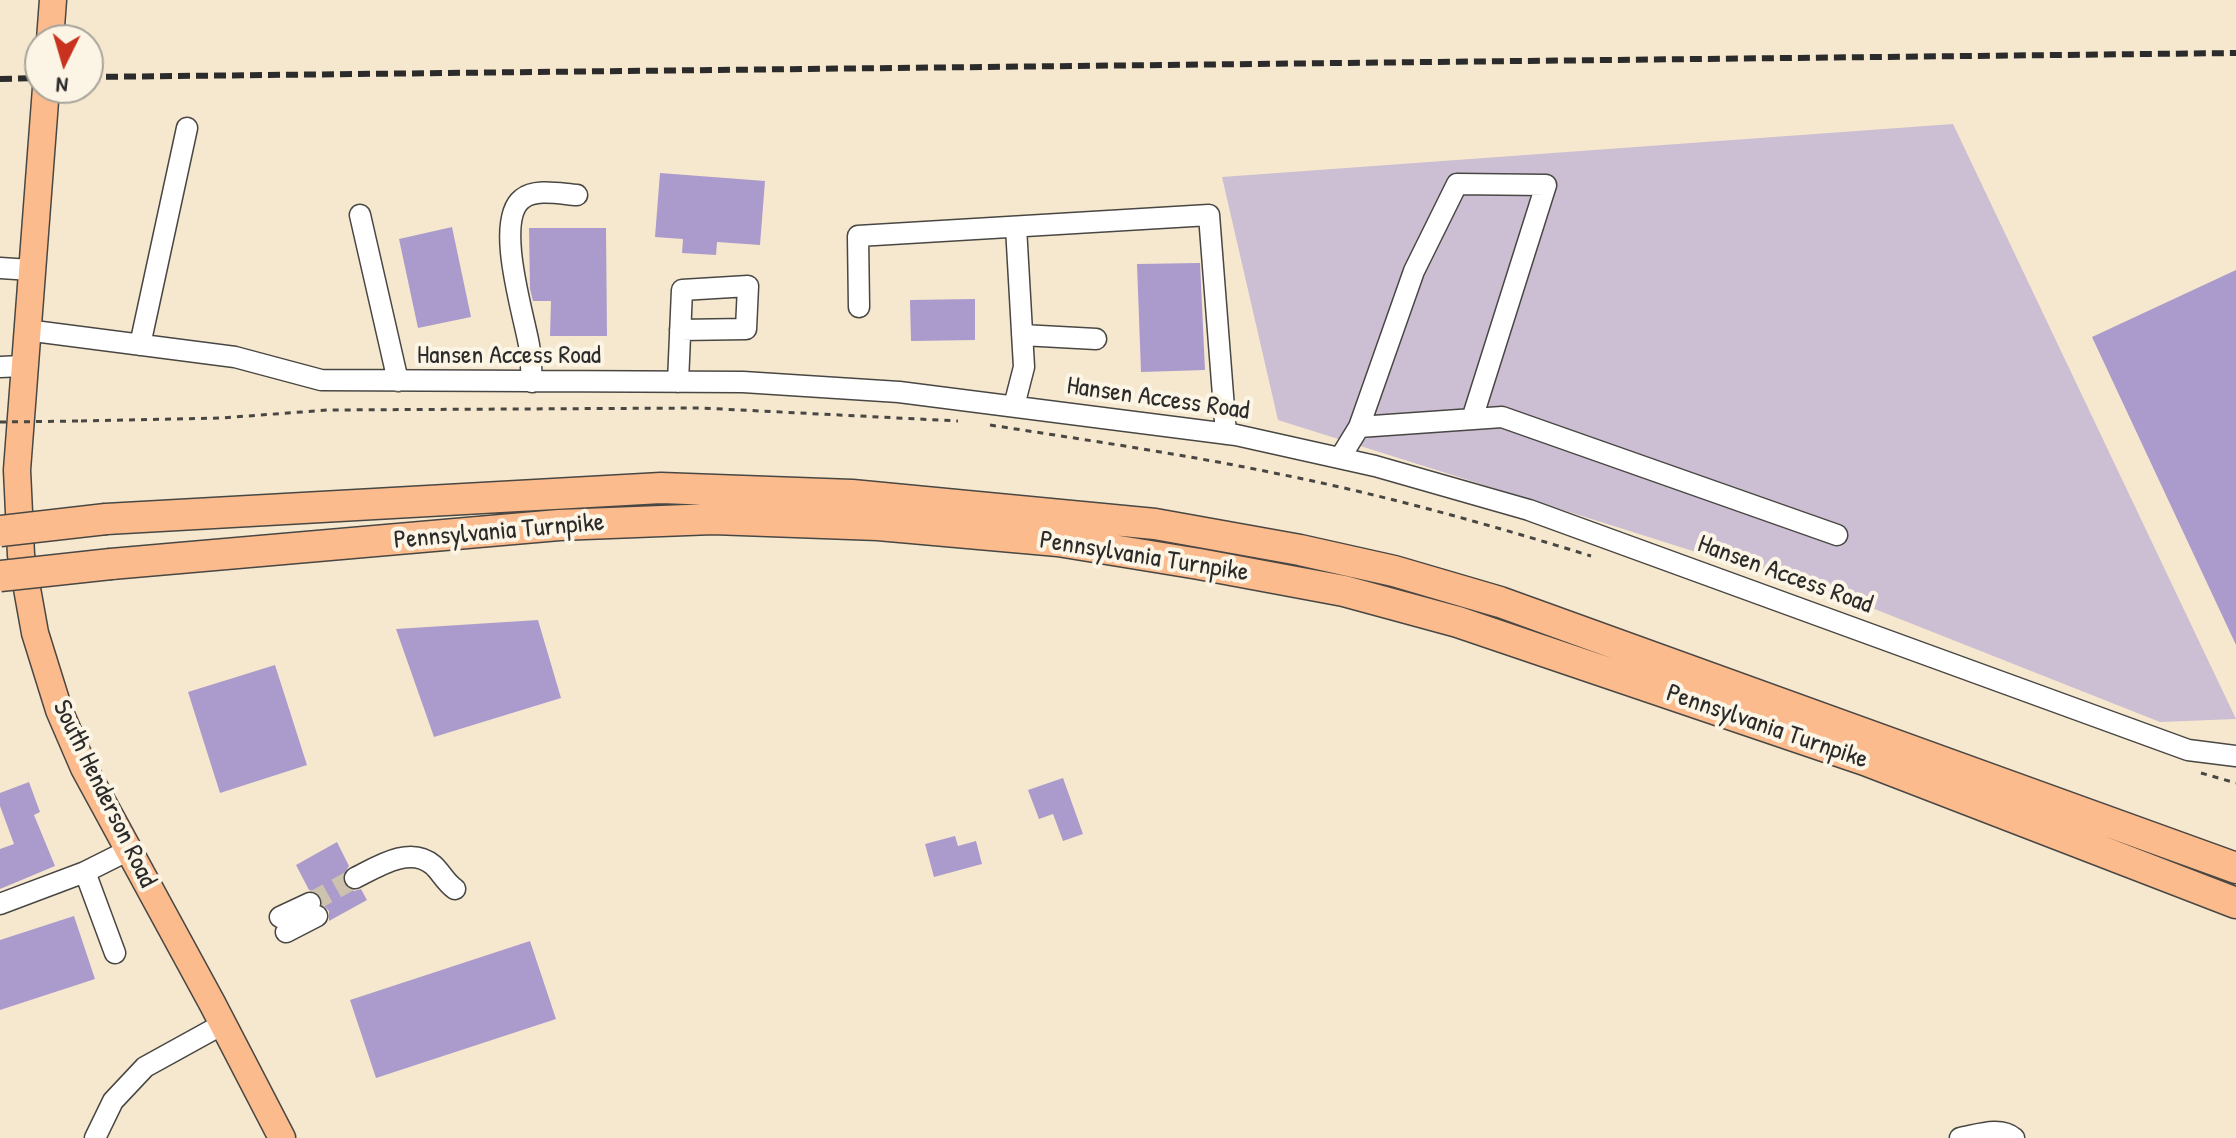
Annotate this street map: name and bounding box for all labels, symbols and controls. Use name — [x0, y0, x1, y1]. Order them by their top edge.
north arrow — [24, 24, 104, 104]
text: N — [55, 70, 69, 101]
street label: Hansen Access Road — [417, 340, 601, 372]
street label: Hansen Access Road — [1065, 371, 1251, 427]
street label: Pennsylvania Turnpike — [393, 507, 605, 557]
street label: Pennsylvania Turnpike — [1037, 525, 1251, 589]
street label: Hansen Access Road — [1693, 529, 1877, 621]
street label: Pennsylvania Turnpike — [1662, 678, 1872, 776]
street label: South Henderson Road — [45, 695, 163, 893]

